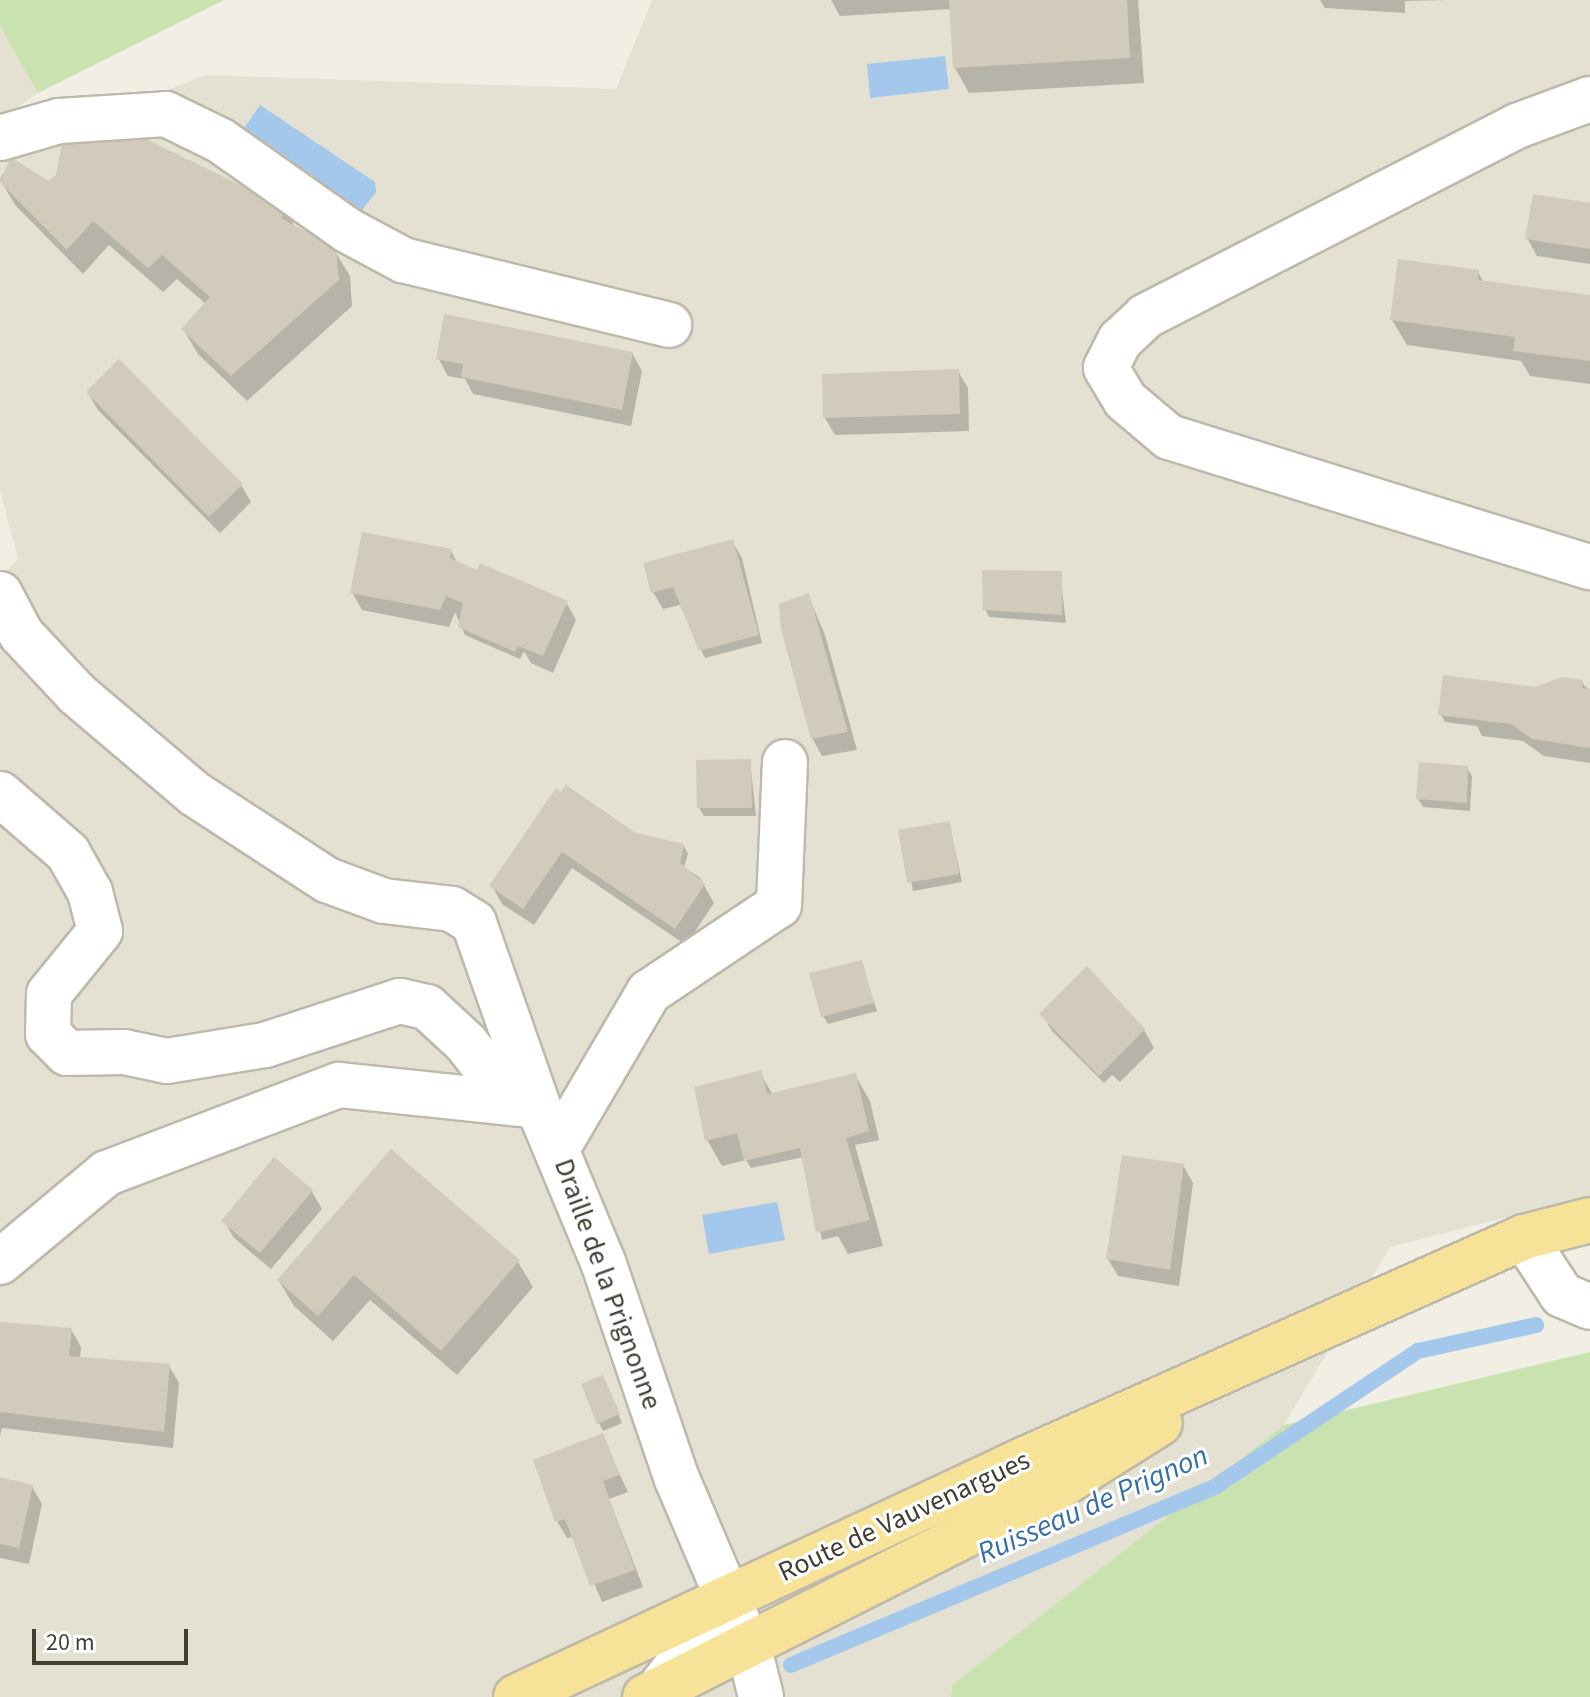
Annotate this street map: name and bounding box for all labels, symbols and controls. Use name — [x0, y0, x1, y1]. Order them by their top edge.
street label: Draille de la Prignonne — [547, 1154, 669, 1414]
water label: Ruisseau de Prignon — [972, 1438, 1214, 1572]
street label: Route de Vauvenargues — [773, 1443, 1035, 1589]
scale bar — [36, 1613, 192, 1663]
text: 20 m — [46, 1625, 95, 1660]

